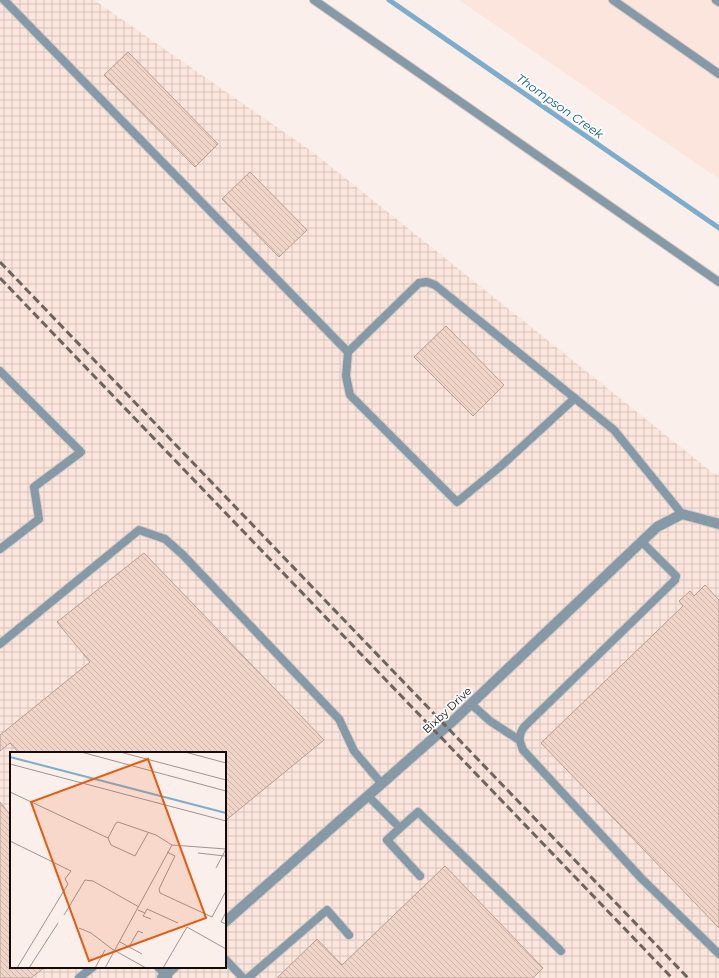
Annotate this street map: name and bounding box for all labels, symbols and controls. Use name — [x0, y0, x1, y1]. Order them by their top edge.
water label: Thompson Creek — [514, 70, 607, 142]
street label: Bixby Drive — [420, 683, 475, 736]
inset map — [10, 752, 226, 968]

